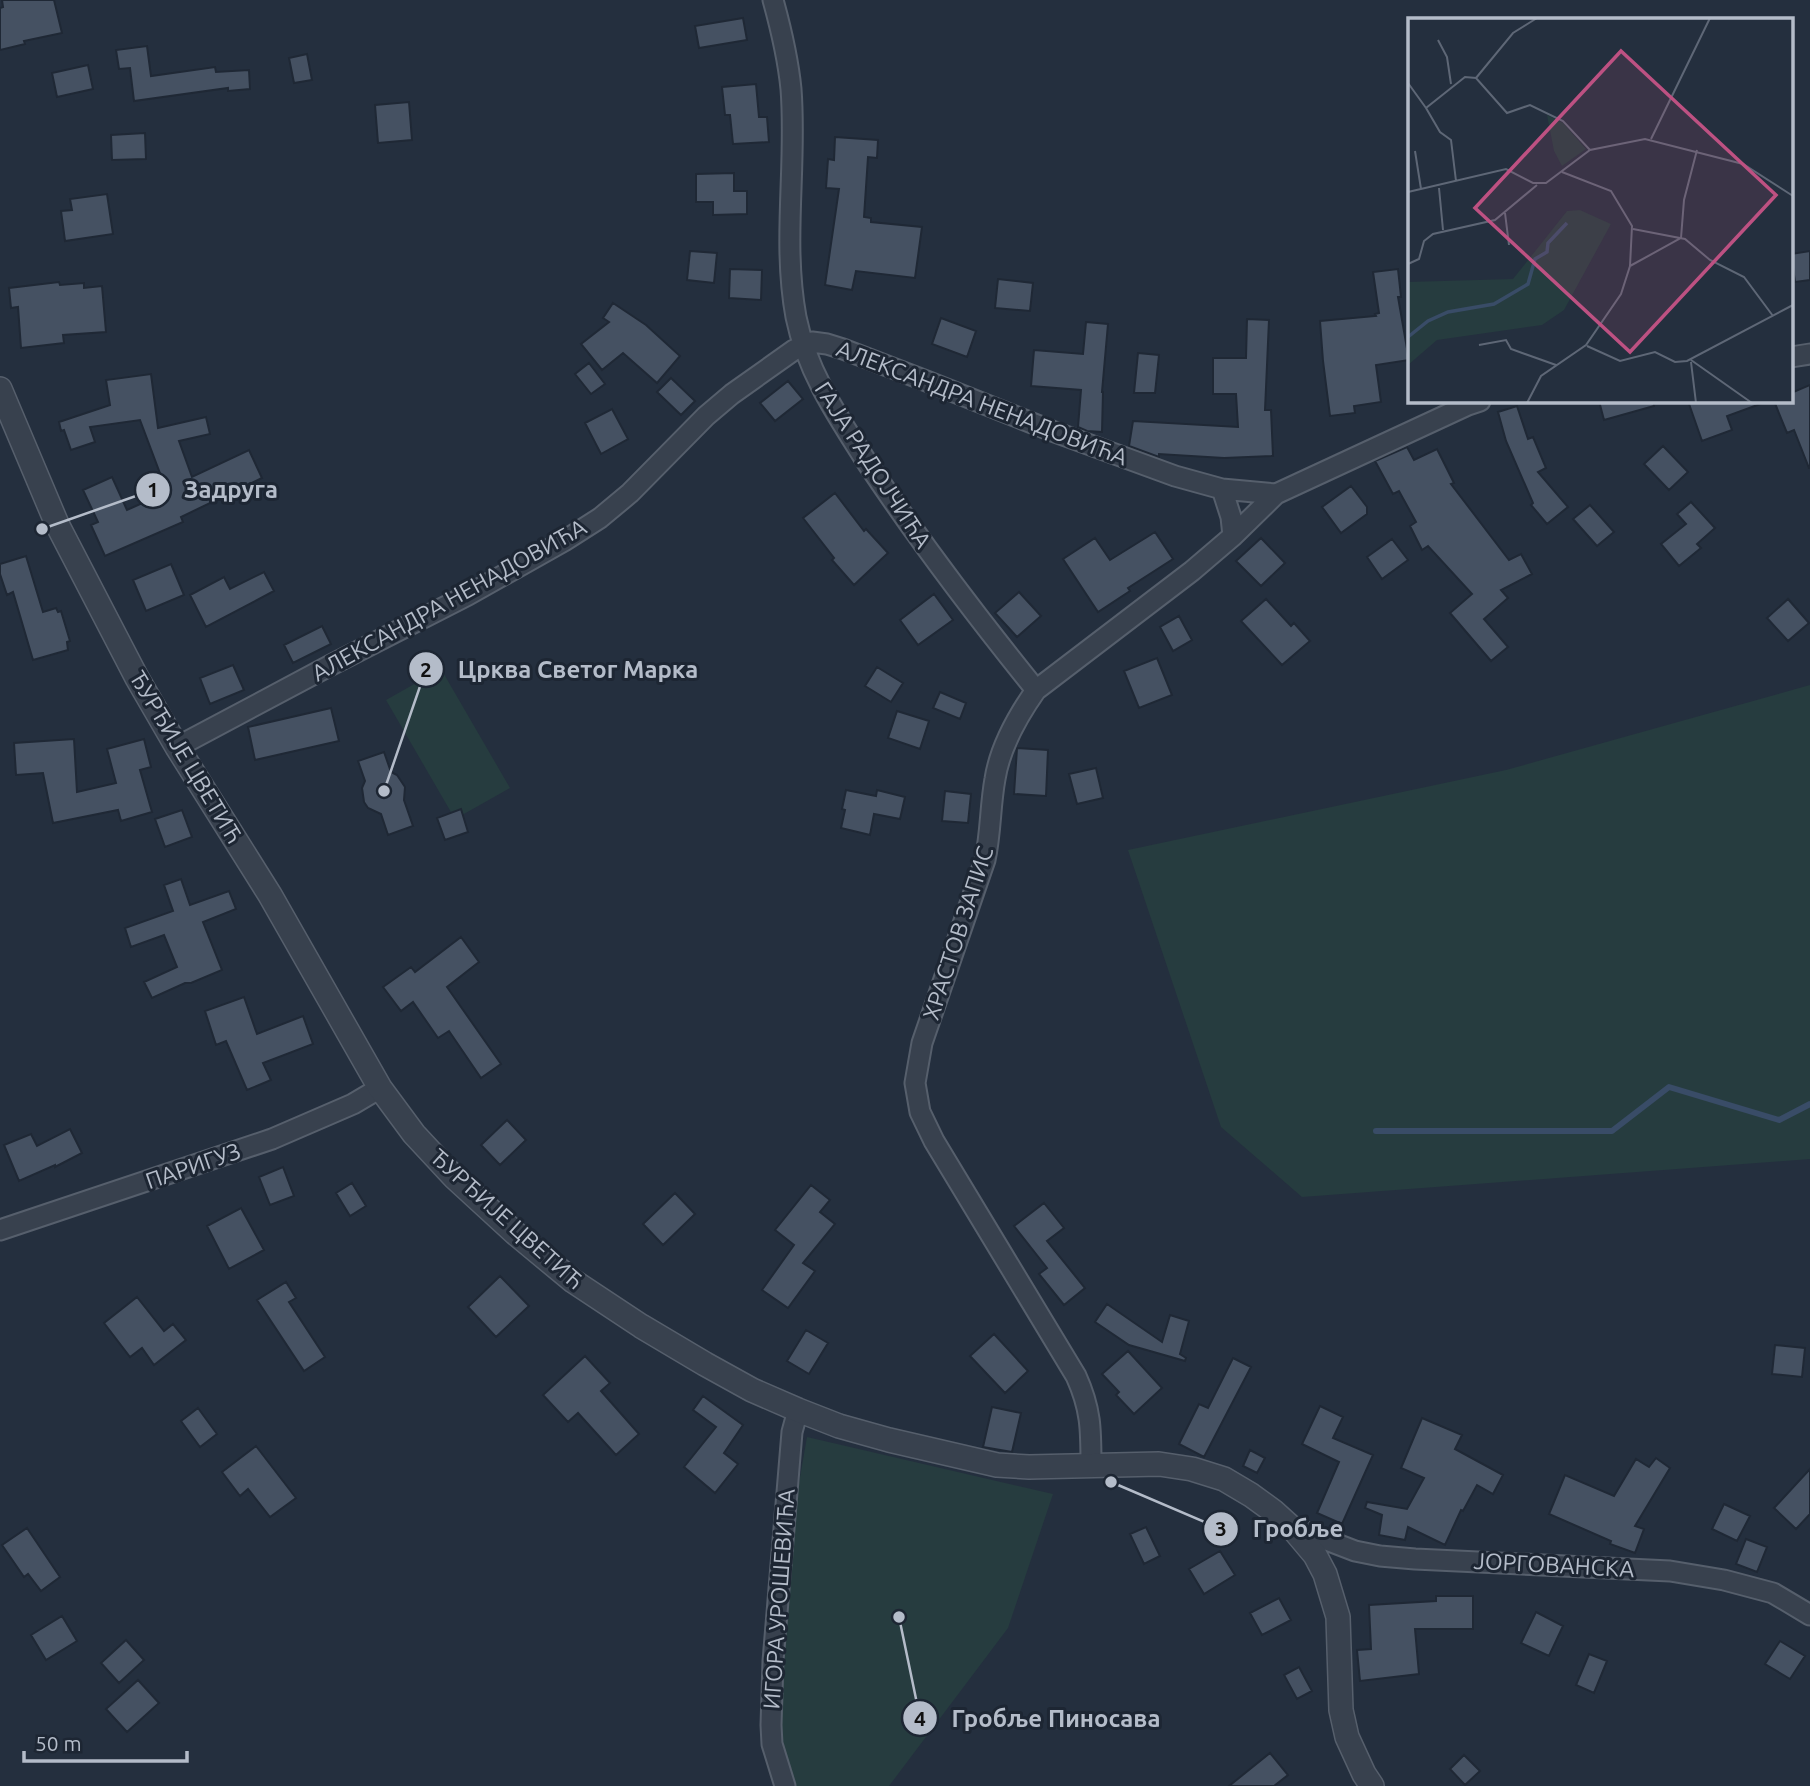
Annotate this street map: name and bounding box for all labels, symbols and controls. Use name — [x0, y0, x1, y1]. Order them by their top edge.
inset map — [1408, 18, 1792, 402]
street label: АЛЕКСАНДРА НЕНАДОВИЋА — [833, 335, 1131, 470]
street label: ГАЈА РАДОЈЧИЋА — [810, 377, 936, 552]
callout: Задруга — [135, 467, 292, 512]
text: Задруга — [184, 476, 278, 503]
text: 1 — [147, 477, 159, 501]
street label: АЛЕКСАНДРА НЕНАДОВИЋА — [307, 514, 590, 686]
callout: Црква Светог Марка — [408, 647, 712, 692]
text: Црква Светог Марка — [458, 656, 698, 683]
text: 2 — [420, 657, 432, 681]
street label: ЂУРЂИЈЕ ЦВЕТИЋ — [125, 666, 248, 847]
street label: ХРАСТОВ ЗАПИС — [918, 843, 997, 1023]
street label: ПАРИГУЗ — [142, 1138, 244, 1193]
street label: ЂУРЂИЈЕ ЦВЕТИЋ — [426, 1144, 589, 1294]
street label: ИГОРА УРОШЕВИЋА — [758, 1488, 799, 1710]
callout: Гробље — [1204, 1506, 1357, 1551]
text: Гробље — [1253, 1515, 1343, 1542]
text: 3 — [1215, 1516, 1227, 1540]
street label: ЈОРГОВАНСКА — [1473, 1548, 1635, 1581]
callout: Гробље Пиносава — [903, 1696, 1175, 1741]
text: Гробље Пиносава — [952, 1705, 1160, 1732]
text: 4 — [914, 1706, 926, 1730]
scale bar — [24, 1720, 187, 1764]
text: 50 m — [35, 1731, 82, 1755]

